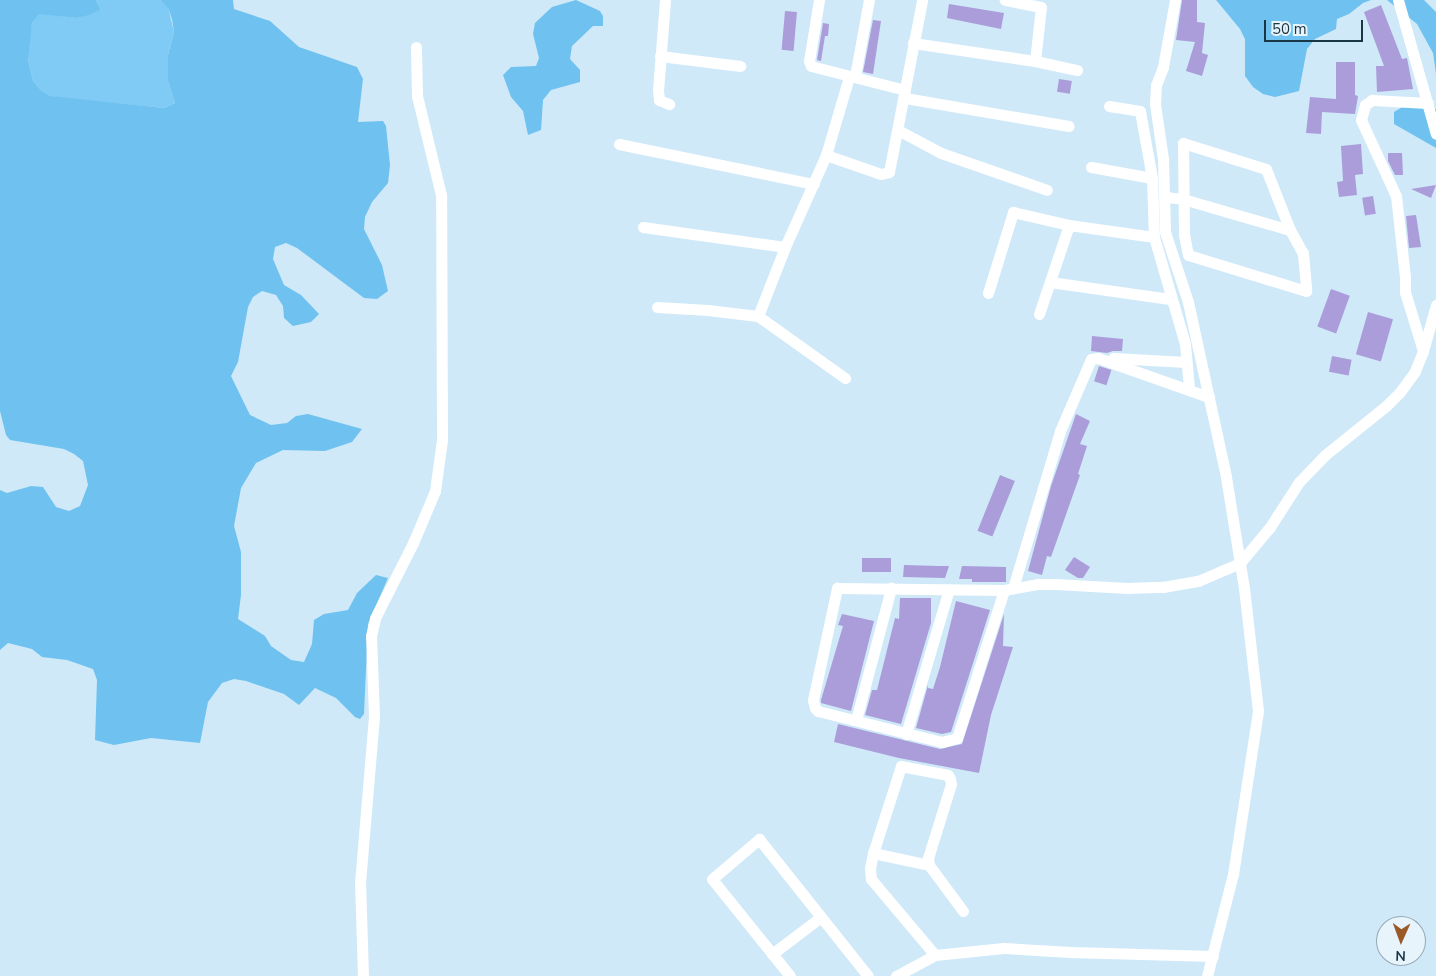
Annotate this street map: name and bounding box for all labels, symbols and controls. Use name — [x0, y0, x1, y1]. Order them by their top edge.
scale bar — [1266, 10, 1365, 42]
text: 50 m — [1272, 19, 1307, 39]
north arrow — [1376, 916, 1426, 966]
text: N — [1395, 946, 1406, 965]

